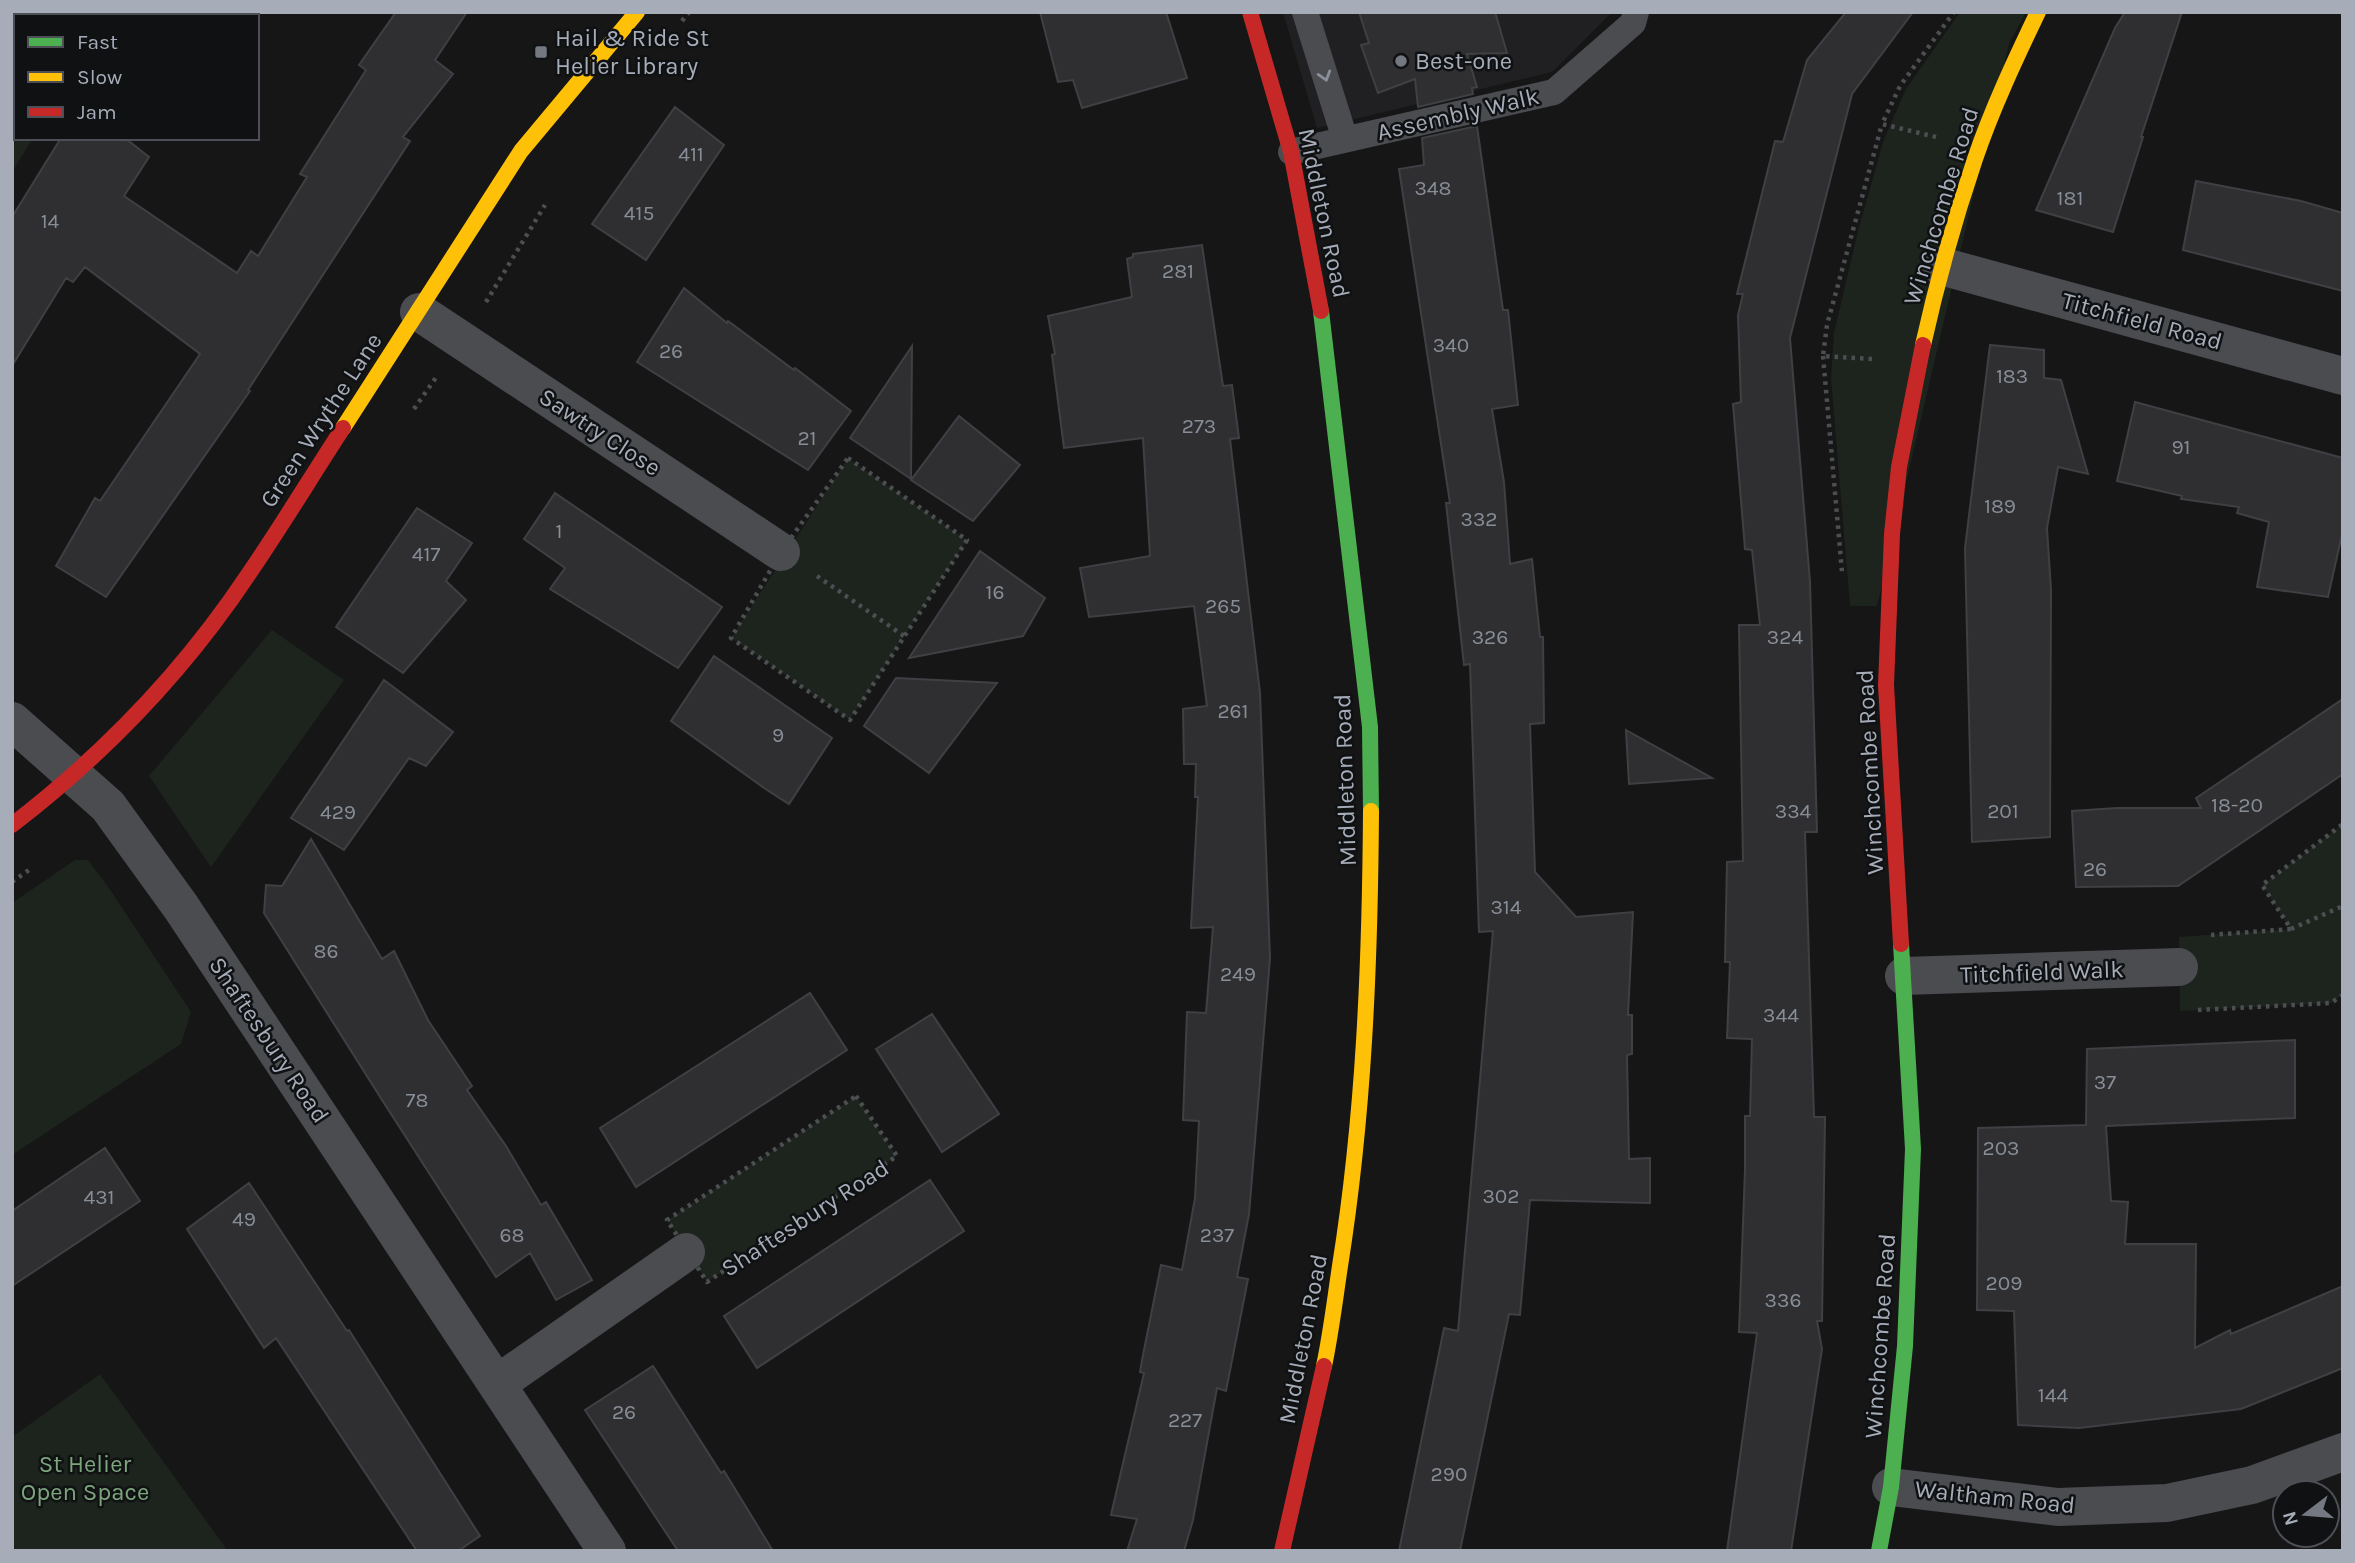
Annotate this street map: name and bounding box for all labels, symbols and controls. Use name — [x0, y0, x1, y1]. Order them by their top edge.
legend — [14, 14, 259, 140]
place label: Hail & Ride St Helier Library — [555, 24, 709, 80]
text: Fast — [77, 30, 118, 54]
marker: Hail & Ride St Helier Library — [533, 44, 549, 60]
place label: Best-one — [1415, 47, 1512, 75]
marker: Best-one — [1393, 53, 1409, 69]
text: Slow — [77, 65, 122, 89]
one-way arrow — [1317, 69, 1331, 81]
street label: Assembly Walk — [1374, 82, 1542, 146]
text: Jam — [77, 100, 117, 124]
street label: Winchcombe Road — [1898, 104, 1984, 308]
street label: Middleton Road — [1292, 126, 1356, 300]
house number: 411 — [678, 142, 704, 166]
house number: 348 — [1414, 176, 1452, 200]
house number: 181 — [2057, 186, 2083, 210]
house number: 415 — [624, 201, 654, 225]
house number: 14 — [41, 209, 60, 233]
house number: 281 — [1162, 259, 1194, 283]
street label: Titchfield Road — [2059, 286, 2225, 356]
street label: Green Wrythe Lane — [254, 328, 388, 512]
house number: 340 — [1433, 333, 1469, 357]
house number: 26 — [659, 339, 683, 363]
house number: 183 — [1996, 364, 2028, 388]
street label: Sawtry Close — [534, 382, 666, 482]
house number: 273 — [1182, 414, 1216, 438]
house number: 21 — [797, 426, 817, 450]
house number: 91 — [2171, 435, 2191, 459]
house number: 189 — [1984, 494, 2016, 518]
house number: 332 — [1461, 507, 1497, 531]
house number: 1 — [556, 519, 562, 543]
house number: 417 — [412, 542, 440, 566]
house number: 16 — [986, 580, 1004, 604]
house number: 265 — [1205, 594, 1241, 618]
house number: 326 — [1472, 625, 1508, 649]
house number: 324 — [1767, 625, 1803, 649]
street label: Winchcombe Road — [1851, 669, 1889, 875]
street label: Middleton Road — [1328, 693, 1362, 867]
house number: 261 — [1217, 699, 1249, 723]
house number: 9 — [772, 723, 784, 747]
house number: 18-20 — [2211, 793, 2263, 817]
house number: 334 — [1775, 799, 1812, 823]
house number: 201 — [1987, 799, 2019, 823]
house number: 429 — [320, 800, 356, 824]
house number: 26 — [2083, 857, 2107, 881]
house number: 314 — [1490, 895, 1522, 919]
house number: 86 — [314, 939, 338, 963]
street label: Shaftesbury Road — [203, 952, 335, 1128]
street label: Titchfield Walk — [1960, 955, 2124, 989]
house number: 249 — [1220, 962, 1256, 986]
house number: 344 — [1763, 1003, 1799, 1027]
house number: 37 — [2094, 1070, 2116, 1094]
house number: 78 — [406, 1088, 428, 1112]
house number: 203 — [1982, 1136, 2020, 1160]
street label: Shaftesbury Road — [716, 1153, 894, 1283]
house number: 302 — [1482, 1184, 1520, 1208]
house number: 431 — [83, 1185, 115, 1209]
house number: 49 — [232, 1207, 256, 1231]
house number: 68 — [500, 1223, 524, 1247]
house number: 237 — [1200, 1223, 1234, 1247]
street label: Winchcombe Road — [1859, 1233, 1901, 1439]
street label: Middleton Road — [1273, 1252, 1333, 1426]
house number: 209 — [1986, 1271, 2022, 1295]
house number: 336 — [1765, 1288, 1801, 1312]
house number: 144 — [2038, 1383, 2068, 1407]
house number: 26 — [612, 1400, 636, 1424]
house number: 227 — [1168, 1408, 1202, 1432]
park label: St Helier Open Space — [21, 1450, 149, 1506]
house number: 290 — [1431, 1462, 1467, 1486]
street label: Waltham Road — [1914, 1475, 2076, 1519]
north arrow — [2271, 1479, 2341, 1549]
text: N — [2278, 1509, 2303, 1528]

